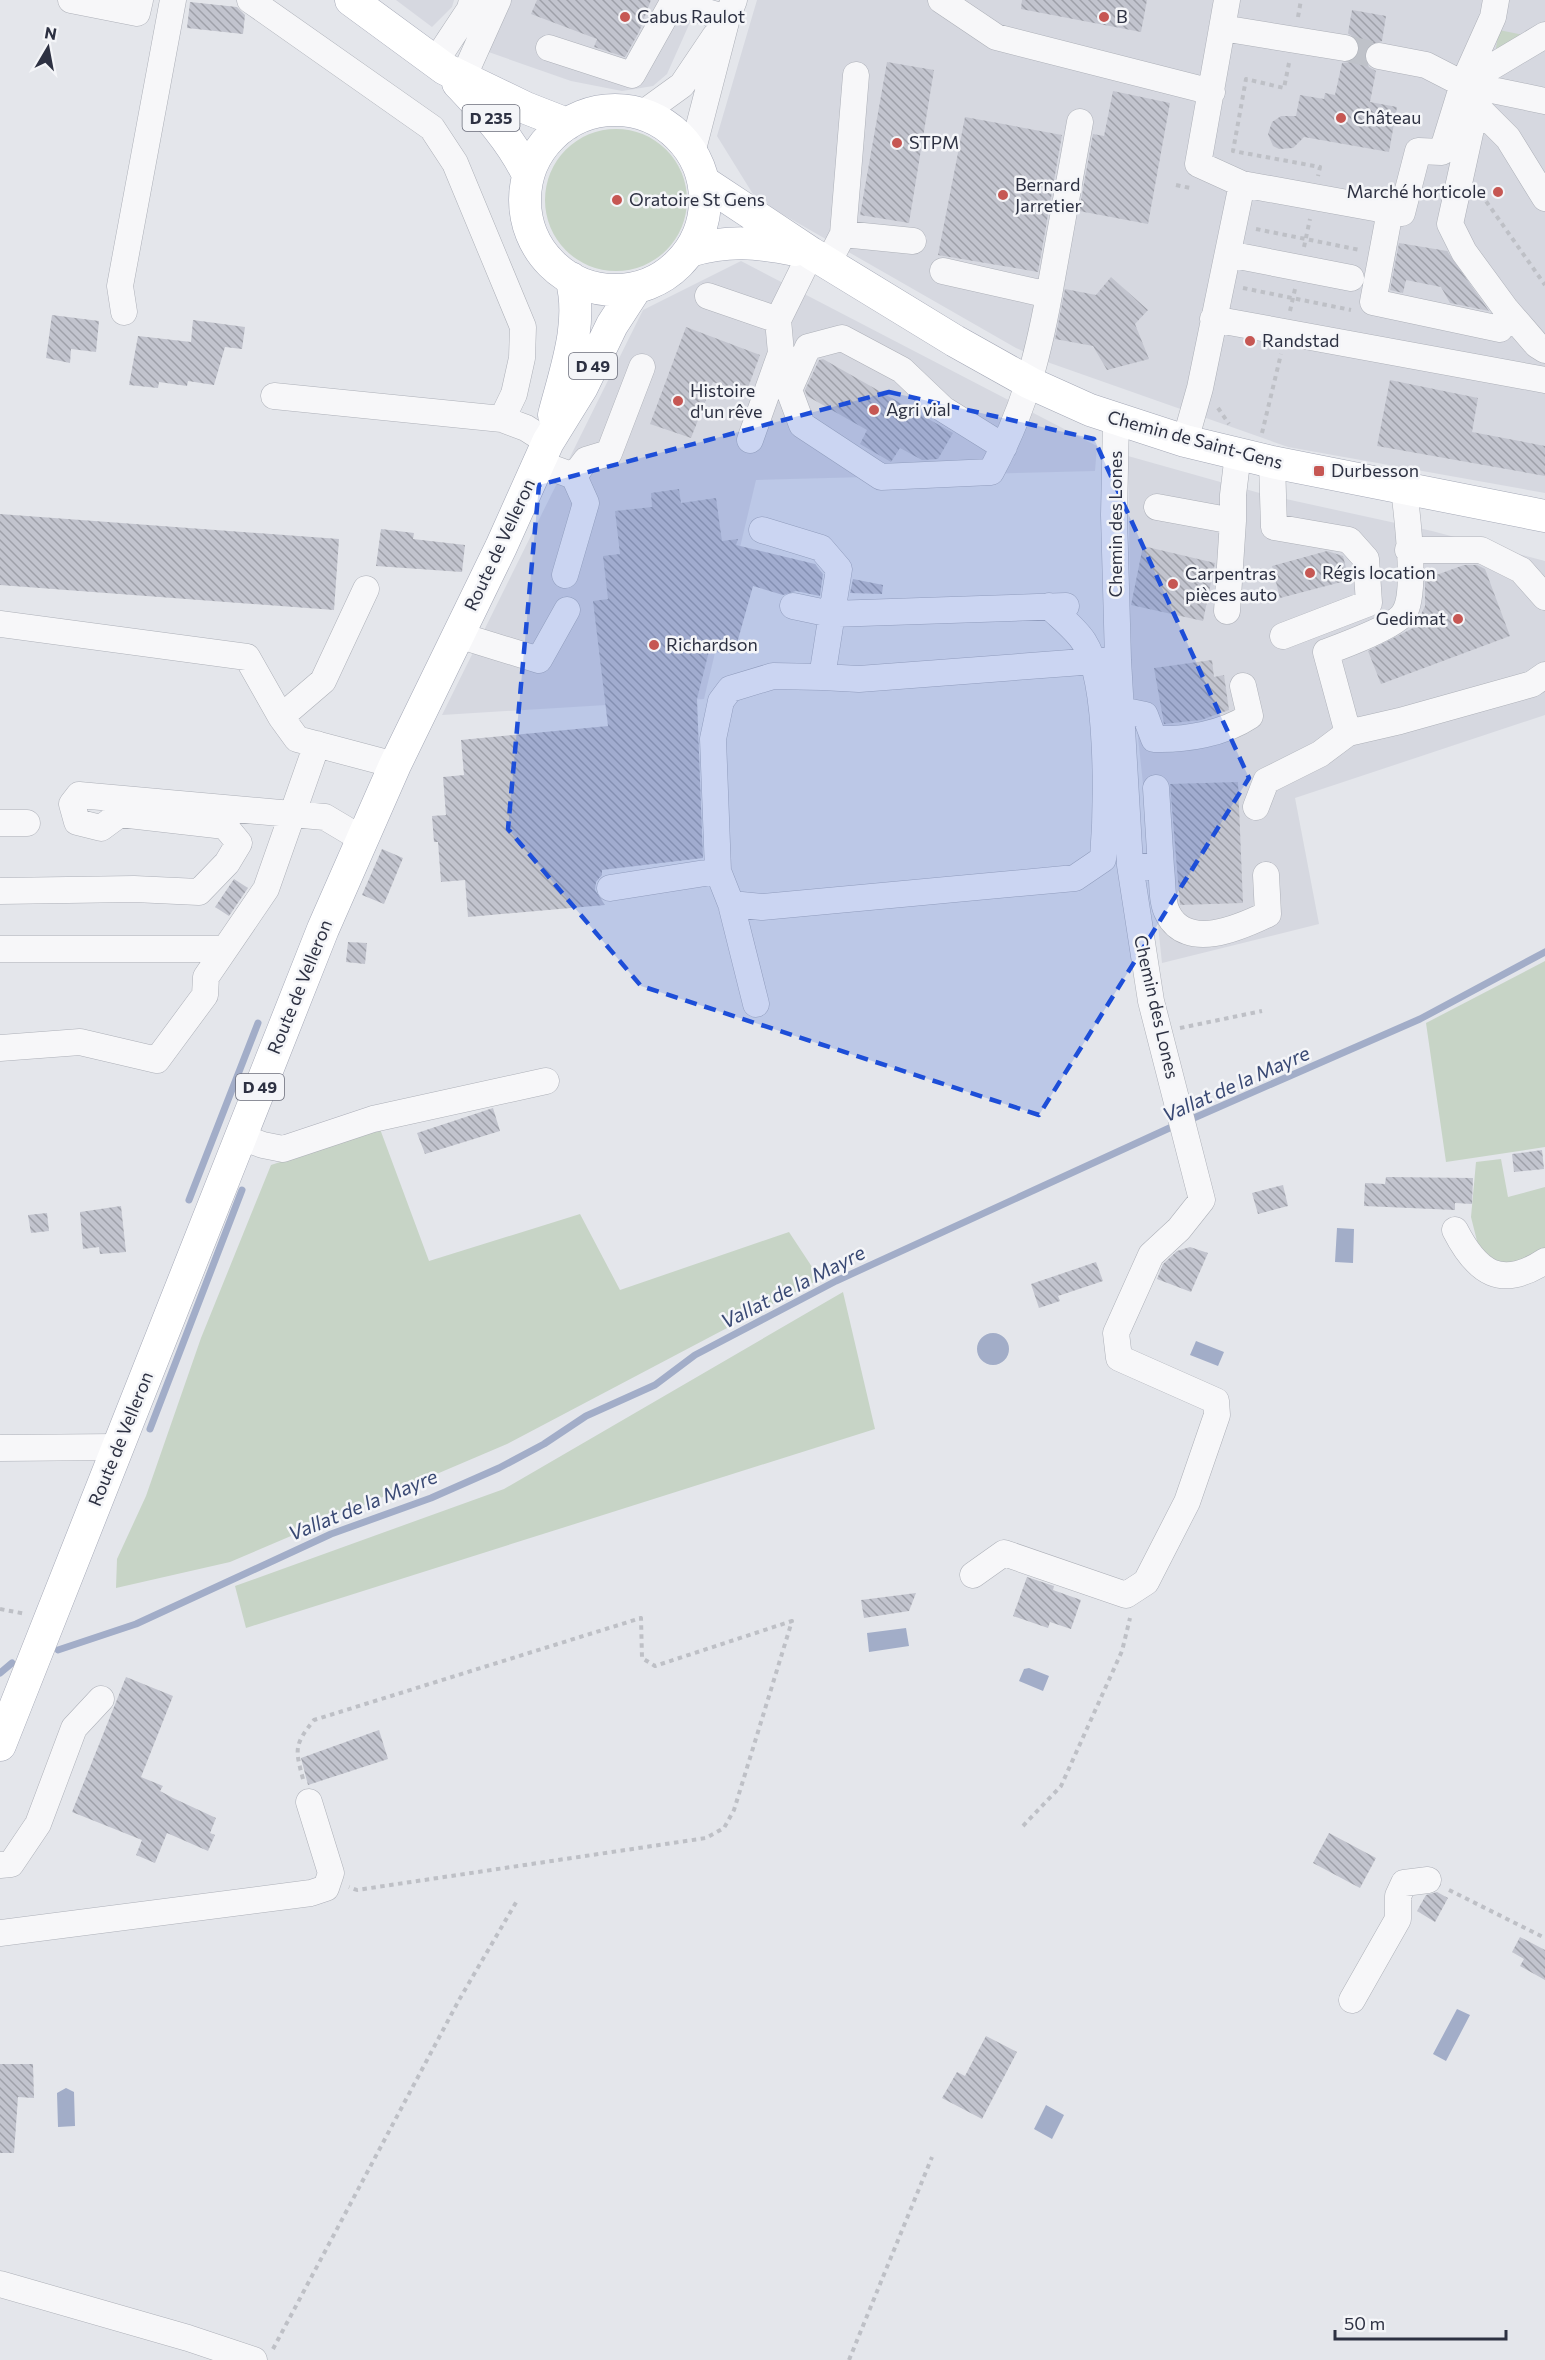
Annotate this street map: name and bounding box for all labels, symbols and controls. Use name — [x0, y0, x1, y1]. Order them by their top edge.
place label: Cabus Raulot — [637, 5, 745, 27]
place label: B — [1116, 5, 1128, 27]
marker: Cabus Raulot — [618, 10, 632, 24]
marker: B — [1097, 10, 1111, 24]
north arrow — [18, 18, 78, 78]
text: N — [43, 22, 58, 43]
road number: D 235 — [462, 105, 520, 131]
place label: Château — [1353, 106, 1421, 128]
marker: Château — [1334, 111, 1348, 125]
place label: STPM — [909, 131, 959, 153]
marker: STPM — [890, 136, 904, 150]
place label: Bernard Jarretier — [1015, 173, 1082, 216]
place label: Marché horticole — [1347, 180, 1486, 202]
marker: Marché horticole — [1491, 185, 1505, 199]
place label: Oratoire St Gens — [629, 188, 765, 210]
marker: Bernard Jarretier — [996, 188, 1010, 202]
marker: Oratoire St Gens — [610, 193, 624, 207]
place label: Randstad — [1262, 329, 1339, 351]
marker: Randstad — [1243, 334, 1257, 348]
road number: D 49 — [569, 353, 617, 379]
place label: Histoire d'un rêve — [690, 379, 762, 422]
marker: Histoire d'un rêve — [671, 394, 685, 408]
place label: Agri vial — [886, 398, 951, 420]
marker: Agri vial — [867, 403, 881, 417]
street label: Chemin de Saint-Gens — [1105, 405, 1285, 473]
street label: Chemin des Lones — [1104, 451, 1126, 597]
place label: Durbesson — [1331, 459, 1419, 481]
marker: Durbesson — [1312, 464, 1326, 478]
street label: Route de Velleron — [459, 475, 539, 614]
place label: Régis location — [1322, 561, 1436, 583]
place label: Carpentras pièces auto — [1185, 562, 1277, 605]
marker: Régis location — [1303, 566, 1317, 580]
marker: Carpentras pièces auto — [1166, 577, 1180, 591]
place label: Gedimat — [1376, 607, 1446, 629]
marker: Gedimat — [1451, 612, 1465, 626]
place label: Richardson — [666, 633, 758, 655]
marker: Richardson — [647, 638, 661, 652]
street label: Route de Velleron — [262, 916, 336, 1057]
street label: Chemin des Lones — [1130, 933, 1184, 1081]
water label: Vallat de la Mayre — [1158, 1040, 1313, 1126]
road number: D 49 — [236, 1074, 284, 1100]
water label: Vallat de la Mayre — [716, 1239, 869, 1333]
street label: Route de Velleron — [83, 1368, 157, 1509]
water label: Vallat de la Mayre — [285, 1463, 441, 1545]
scale bar — [1335, 2303, 1506, 2341]
text: 50 m — [1344, 2312, 1385, 2334]

